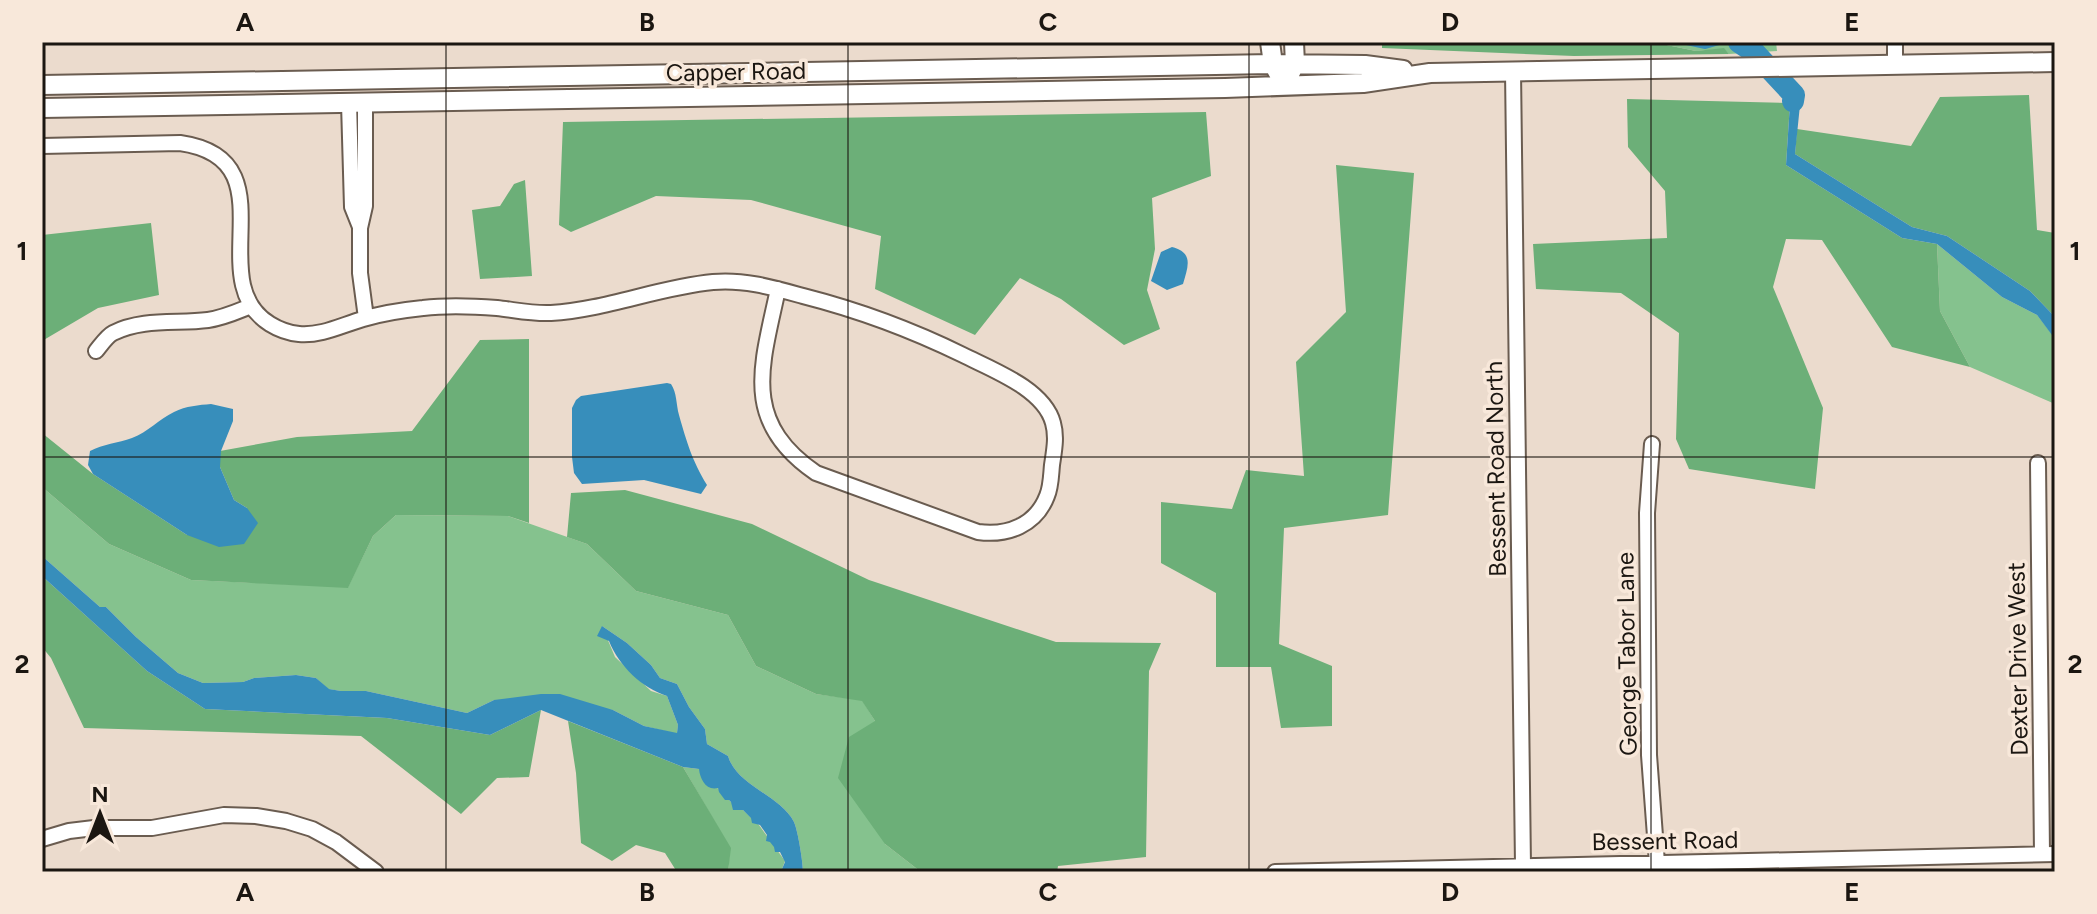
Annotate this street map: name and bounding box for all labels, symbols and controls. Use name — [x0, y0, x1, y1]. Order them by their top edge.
text: A — [236, 6, 255, 38]
text: B — [639, 6, 655, 38]
text: C — [1039, 6, 1058, 38]
text: D — [1441, 6, 1459, 38]
text: E — [1844, 6, 1860, 38]
street label: Capper Road — [666, 56, 806, 87]
text: 1 — [17, 235, 27, 267]
text: 1 — [2070, 235, 2080, 267]
street label: Bessent Road North — [1479, 361, 1512, 577]
street label: George Tabor Lane — [1610, 552, 1643, 756]
street label: Dexter Drive West — [2001, 562, 2034, 756]
text: 2 — [14, 648, 30, 680]
text: 2 — [2067, 648, 2083, 680]
north arrow — [60, 774, 140, 854]
text: N — [91, 781, 109, 808]
street label: Bessent Road — [1591, 825, 1739, 856]
text: A — [236, 876, 255, 908]
text: B — [639, 876, 655, 908]
text: C — [1039, 876, 1058, 908]
text: D — [1441, 876, 1459, 908]
text: E — [1844, 876, 1860, 908]

